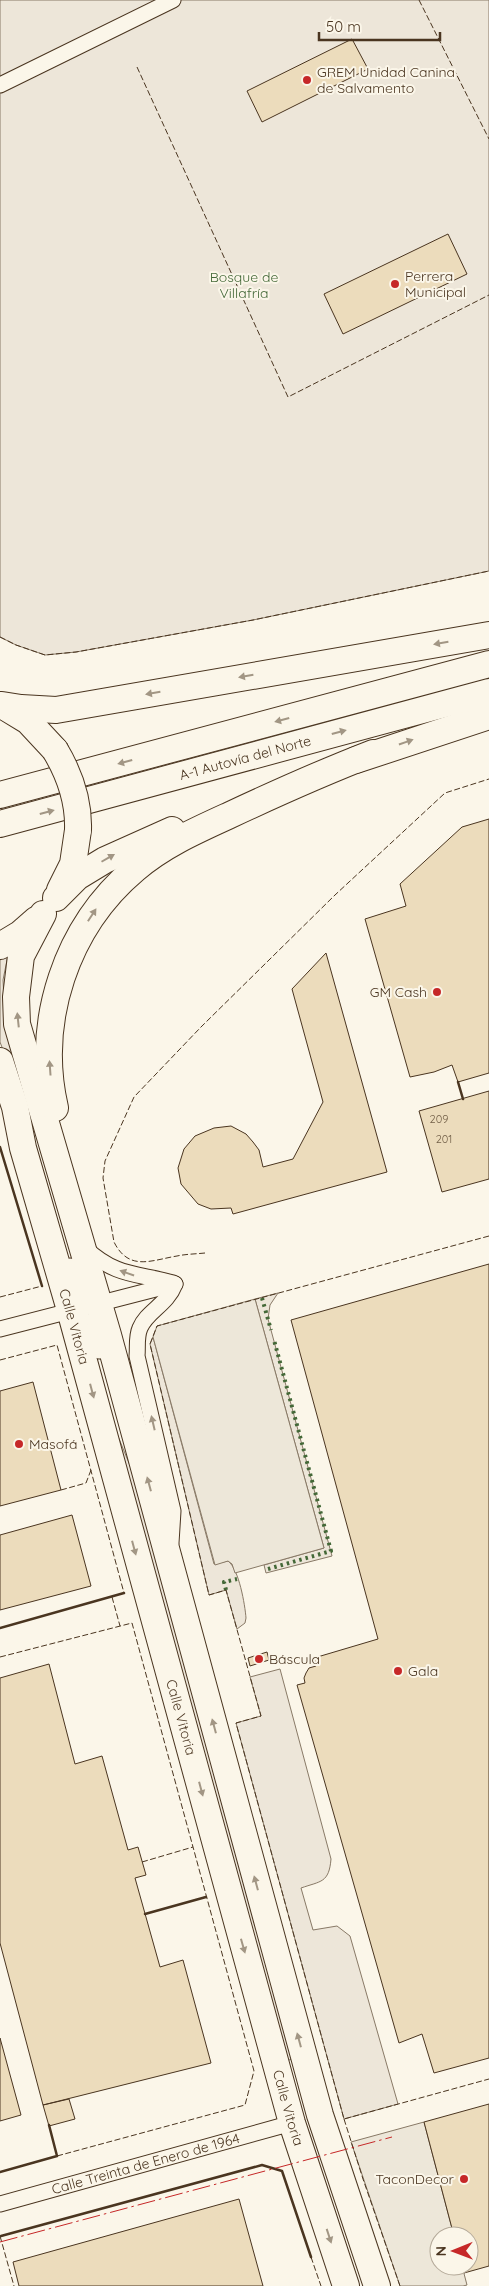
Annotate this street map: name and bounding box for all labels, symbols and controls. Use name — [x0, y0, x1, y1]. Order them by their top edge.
scale bar — [319, 10, 440, 42]
text: 50 m — [326, 17, 361, 36]
place label: GREM Unidad Canina de Salvamento — [317, 63, 455, 97]
marker: GREM Unidad Canina de Salvamento — [301, 74, 313, 86]
place label: Perrera Municipal — [405, 267, 466, 301]
park label: Bosque de Villafría — [210, 268, 278, 302]
marker: Perrera Municipal — [389, 278, 401, 290]
one-way arrow — [433, 639, 449, 647]
one-way arrow — [238, 673, 254, 681]
one-way arrow — [144, 689, 160, 697]
one-way arrow — [274, 716, 289, 724]
one-way arrow — [332, 728, 347, 736]
street label: A-1 Autovía del Norte — [177, 731, 313, 784]
one-way arrow — [399, 738, 414, 746]
one-way arrow — [117, 758, 132, 766]
one-way arrow — [40, 808, 55, 816]
one-way arrow — [101, 854, 115, 863]
one-way arrow — [88, 908, 97, 921]
place label: GM Cash — [370, 983, 427, 1001]
marker: GM Cash — [431, 986, 443, 998]
one-way arrow — [14, 1012, 22, 1028]
one-way arrow — [46, 1060, 54, 1076]
house number: 209 — [430, 1112, 448, 1126]
house number: 201 — [436, 1132, 452, 1146]
one-way arrow — [120, 1269, 135, 1276]
street label: Calle Vitoria — [55, 1286, 93, 1367]
one-way arrow — [88, 1384, 96, 1399]
one-way arrow — [149, 1416, 157, 1431]
place label: Masofá — [29, 1435, 78, 1453]
marker: Masofá — [13, 1438, 25, 1450]
one-way arrow — [145, 1477, 153, 1492]
one-way arrow — [131, 1541, 139, 1556]
place label: Báscula — [269, 1650, 320, 1668]
marker: Báscula — [253, 1653, 265, 1665]
place label: Gala — [408, 1662, 438, 1680]
marker: Gala — [392, 1665, 404, 1677]
street label: Calle Vitoria — [162, 1677, 200, 1757]
one-way arrow — [209, 1718, 217, 1733]
one-way arrow — [197, 1782, 205, 1797]
one-way arrow — [252, 1875, 260, 1890]
one-way arrow — [240, 1938, 248, 1953]
one-way arrow — [295, 2032, 303, 2047]
street label: Calle Vitoria — [269, 2068, 308, 2148]
street label: Calle Treinta de Enero de 1964 — [49, 2129, 242, 2198]
place label: TaconDecor — [375, 2170, 455, 2188]
marker: TaconDecor — [458, 2173, 470, 2185]
north arrow — [429, 2226, 479, 2276]
one-way arrow — [325, 2229, 333, 2244]
text: N — [432, 2246, 450, 2257]

